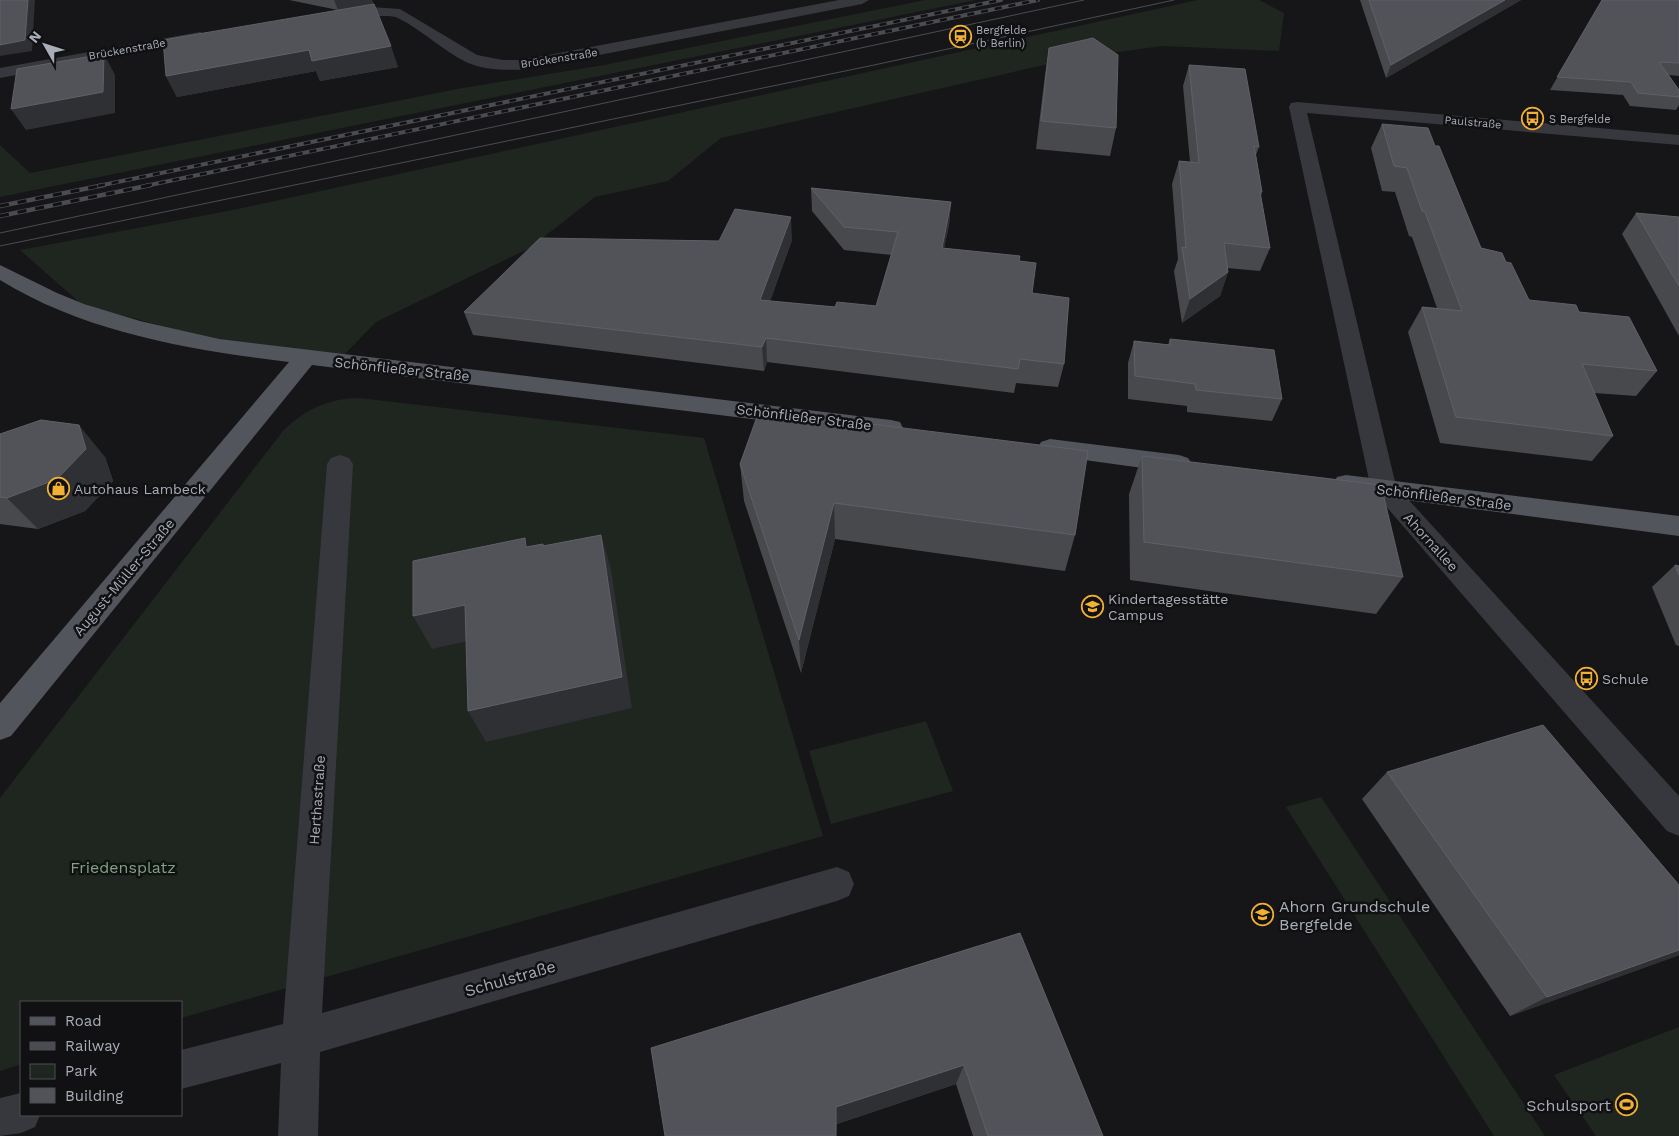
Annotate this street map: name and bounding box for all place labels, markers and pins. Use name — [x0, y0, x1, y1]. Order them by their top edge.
station icon: Bergfelde (b Berlin) — [948, 24, 972, 48]
place label: Bergfelde (b Berlin) — [976, 24, 1027, 50]
bus stop icon: S Bergfelde — [1521, 107, 1545, 131]
place label: S Bergfelde — [1549, 113, 1611, 126]
shop icon: Autohaus Lambeck — [46, 477, 70, 501]
place label: Autohaus Lambeck — [74, 481, 206, 497]
place label: Kindertagesstätte Campus — [1108, 591, 1228, 623]
school or university icon: Kindertagesstätte Campus — [1080, 595, 1104, 619]
bus stop icon: Schule — [1574, 667, 1598, 691]
place label: Schule — [1602, 671, 1648, 687]
place label: Ahorn Grundschule Bergfelde — [1279, 897, 1430, 934]
school or university icon: Ahorn Grundschule Bergfelde — [1251, 903, 1275, 927]
sports icon: Schulsport — [1615, 1093, 1639, 1117]
place label: Schulsport — [1526, 1096, 1611, 1115]

